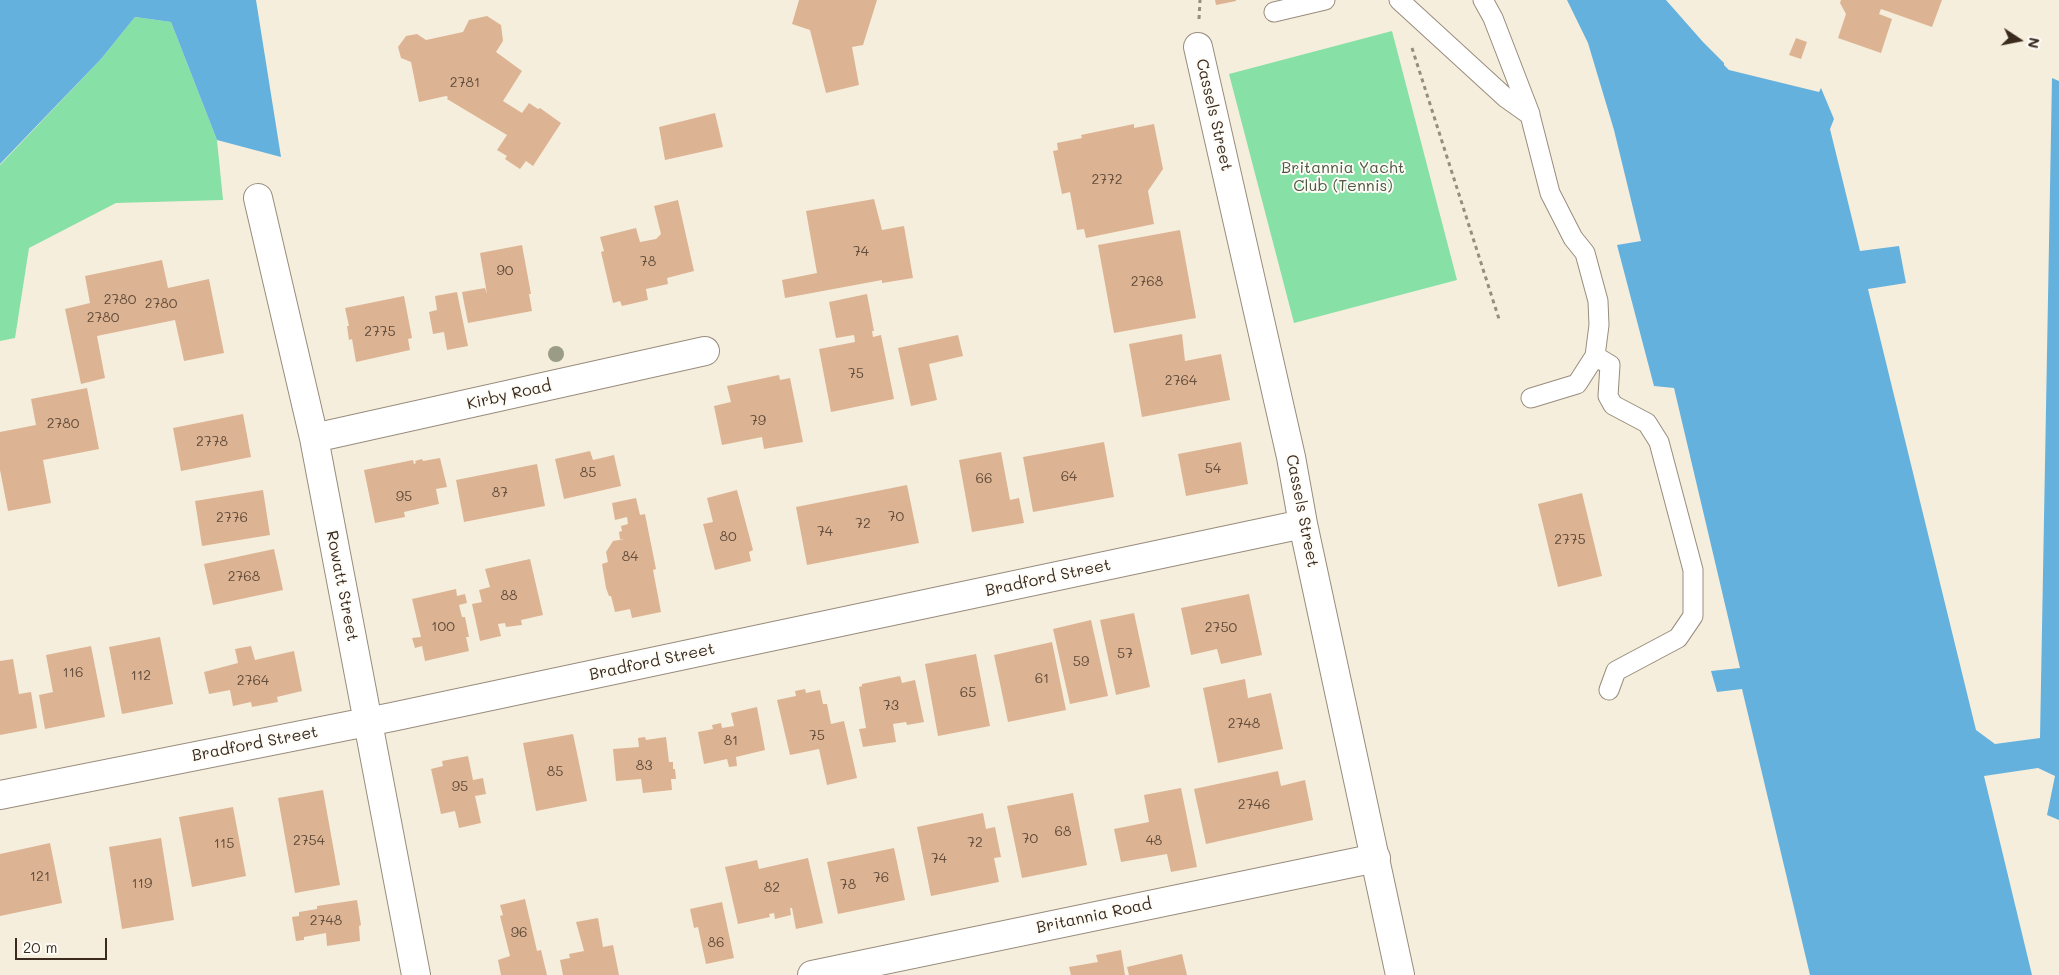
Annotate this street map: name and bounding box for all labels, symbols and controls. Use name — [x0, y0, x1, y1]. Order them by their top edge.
north arrow — [1994, 15, 2044, 65]
text: N — [2024, 36, 2045, 50]
street label: Cassels Street — [1192, 57, 1236, 173]
house number: 2781 — [450, 75, 480, 91]
park label: Britannia Yacht Club (Tennis) — [1281, 158, 1405, 196]
house number: 2772 — [1091, 172, 1123, 188]
house number: 74 — [853, 244, 869, 260]
house number: 78 — [640, 254, 656, 270]
house number: 90 — [497, 263, 513, 279]
house number: 2768 — [1131, 274, 1163, 290]
house number: 2780 — [104, 292, 136, 308]
house number: 2780 — [145, 296, 177, 312]
house number: 2780 — [87, 310, 119, 326]
house number: 2775 — [364, 324, 396, 340]
house number: 75 — [848, 366, 864, 382]
house number: 2764 — [1165, 373, 1197, 389]
street label: Kirby Road — [465, 376, 553, 414]
house number: 79 — [750, 413, 766, 429]
house number: 2780 — [47, 416, 79, 432]
house number: 2778 — [196, 434, 228, 450]
street label: Cassels Street — [1282, 453, 1322, 569]
house number: 54 — [1205, 461, 1221, 477]
house number: 85 — [580, 465, 596, 481]
house number: 64 — [1061, 469, 1077, 485]
house number: 66 — [976, 471, 992, 487]
house number: 87 — [492, 485, 508, 501]
house number: 95 — [396, 489, 412, 505]
house number: 70 — [888, 509, 904, 525]
house number: 2776 — [216, 510, 248, 526]
house number: 72 — [855, 516, 871, 532]
house number: 74 — [817, 524, 833, 540]
street label: Rowatt Street — [322, 529, 362, 643]
house number: 80 — [719, 529, 737, 545]
house number: 2775 — [1554, 532, 1586, 548]
house number: 84 — [622, 549, 638, 565]
street label: Bradford Street — [983, 555, 1113, 601]
house number: 2768 — [228, 569, 260, 585]
house number: 88 — [501, 588, 517, 604]
house number: 100 — [431, 619, 455, 635]
house number: 2750 — [1205, 620, 1237, 636]
street label: Bradford Street — [587, 639, 717, 685]
house number: 57 — [1117, 646, 1133, 662]
house number: 59 — [1073, 654, 1089, 670]
house number: 116 — [63, 665, 83, 681]
house number: 112 — [131, 668, 151, 684]
house number: 61 — [1035, 671, 1049, 687]
house number: 2764 — [237, 673, 269, 689]
house number: 65 — [960, 685, 976, 701]
house number: 73 — [883, 698, 899, 714]
house number: 2748 — [1228, 716, 1260, 732]
street label: Bradford Street — [190, 722, 320, 766]
house number: 75 — [809, 728, 825, 744]
house number: 81 — [724, 733, 738, 749]
house number: 83 — [636, 758, 652, 774]
house number: 85 — [547, 764, 563, 780]
house number: 95 — [452, 779, 468, 795]
house number: 2746 — [1238, 797, 1270, 813]
house number: 68 — [1055, 824, 1071, 840]
house number: 70 — [1022, 831, 1038, 847]
house number: 2754 — [293, 833, 325, 849]
house number: 48 — [1146, 833, 1162, 849]
house number: 72 — [967, 835, 983, 851]
house number: 115 — [214, 836, 234, 852]
house number: 74 — [931, 851, 947, 867]
house number: 121 — [30, 869, 50, 885]
house number: 76 — [873, 870, 889, 886]
house number: 119 — [132, 876, 152, 892]
house number: 78 — [840, 877, 856, 893]
house number: 82 — [764, 880, 780, 896]
street label: Britannia Road — [1035, 894, 1153, 938]
house number: 2748 — [310, 913, 342, 929]
house number: 96 — [511, 925, 527, 941]
scale bar — [18, 928, 110, 960]
house number: 86 — [708, 935, 724, 951]
text: 20 m — [23, 937, 57, 957]

